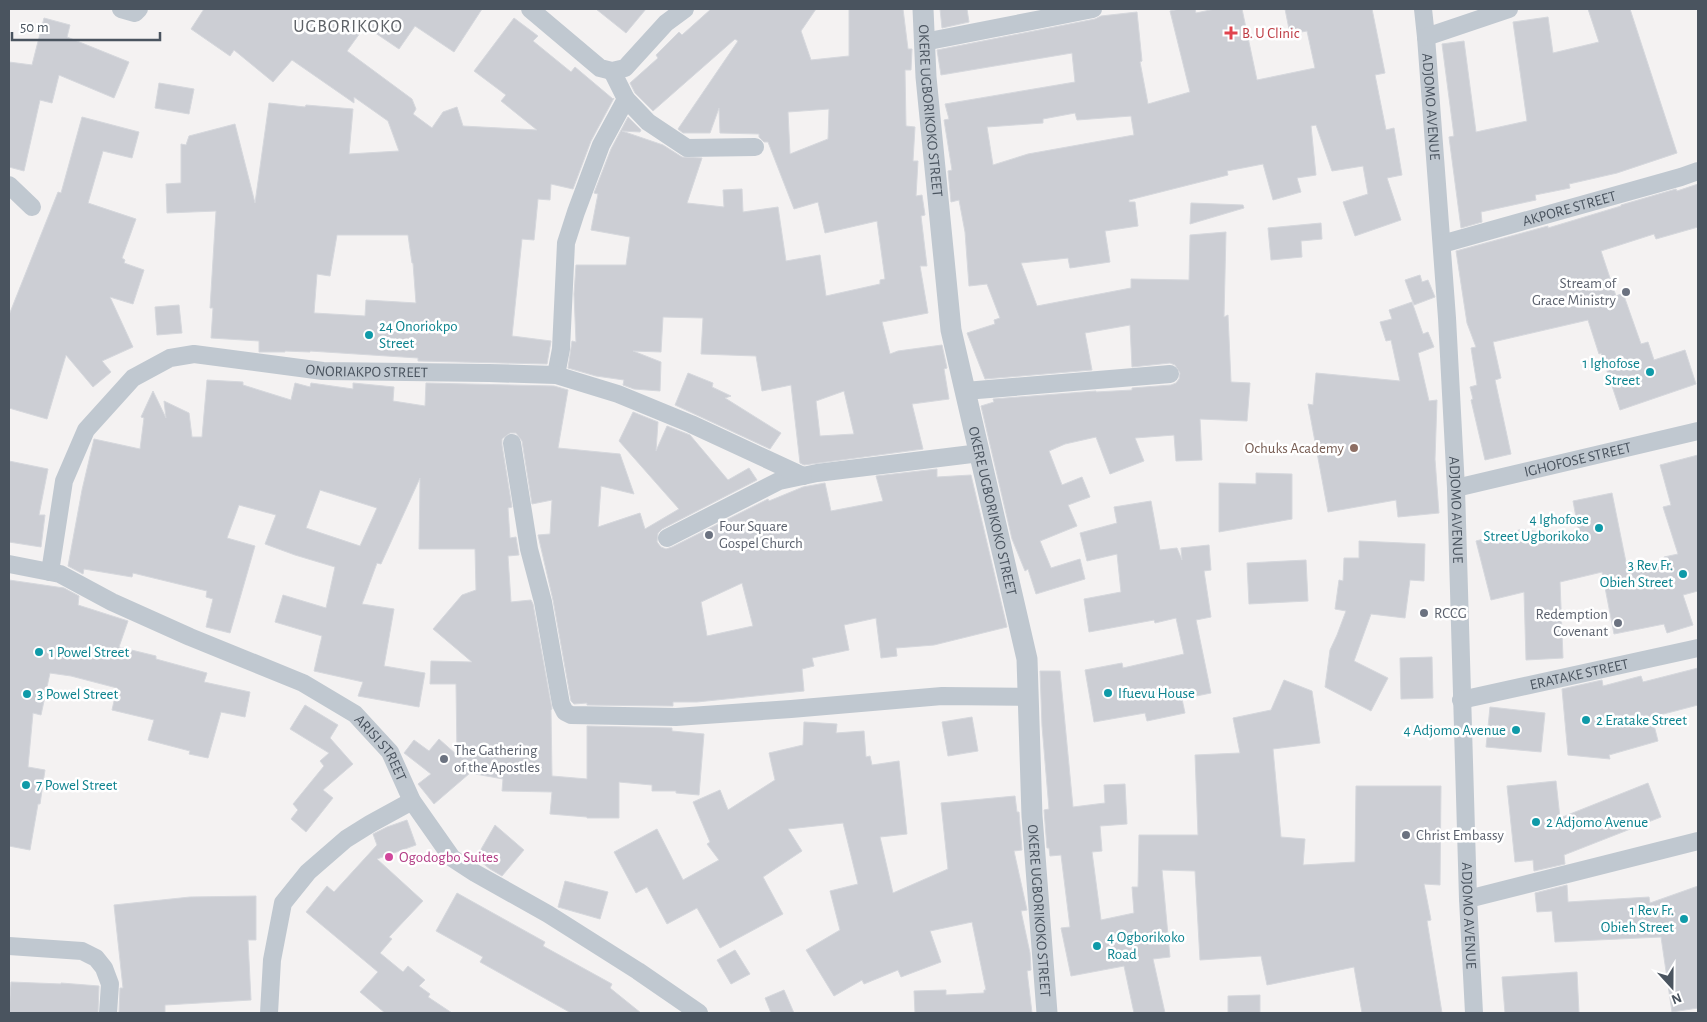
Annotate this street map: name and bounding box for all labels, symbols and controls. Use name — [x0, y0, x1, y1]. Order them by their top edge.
scale bar — [12, 10, 160, 42]
district label: UGBORIKOKO — [293, 18, 403, 36]
text: 50 m — [20, 20, 49, 35]
street label: OKERE UGBORIKOKO STREET — [916, 24, 945, 198]
marker: B. U Clinic — [1224, 26, 1238, 40]
place label: B. U Clinic — [1242, 26, 1300, 41]
street label: ADJOMO AVENUE — [1420, 53, 1443, 161]
street label: AKPORE STREET — [1521, 188, 1618, 229]
place label: Stream of Grace Ministry — [1532, 276, 1617, 308]
marker: Stream of Grace Ministry — [1620, 286, 1632, 298]
place label: 24 Onoriokpo Street — [379, 319, 458, 351]
marker: 24 Onoriokpo Street — [363, 329, 375, 341]
place label: 1 Ighofose Street — [1582, 356, 1640, 388]
street label: ONORIAKPO STREET — [305, 361, 429, 380]
marker: 1 Ighofose Street — [1644, 366, 1656, 378]
street label: OKERE UGBORIKOKO STREET — [966, 425, 1020, 598]
street label: IGHOFOSE STREET — [1523, 439, 1633, 479]
place label: Ochuks Academy — [1245, 441, 1345, 456]
marker: Ochuks Academy — [1348, 442, 1360, 454]
street label: ADJOMO AVENUE — [1447, 456, 1466, 564]
place label: 4 Ighofose Street Ugborikoko — [1483, 512, 1589, 544]
place label: Four Square Gospel Church — [719, 519, 803, 551]
marker: 4 Ighofose Street Ugborikoko — [1593, 522, 1605, 534]
marker: Four Square Gospel Church — [703, 529, 715, 541]
place label: 3 Rev Fr. Obieh Street — [1600, 558, 1673, 590]
marker: 3 Rev Fr. Obieh Street — [1677, 568, 1689, 580]
place label: RCCG — [1434, 606, 1467, 621]
marker: RCCG — [1418, 607, 1430, 619]
place label: Redemption Covenant — [1536, 607, 1608, 639]
marker: Redemption Covenant — [1612, 617, 1624, 629]
place label: 1 Powel Street — [49, 645, 129, 660]
marker: 1 Powel Street — [33, 646, 45, 658]
street label: ERATAKE STREET — [1528, 656, 1631, 692]
place label: Ifuevu House — [1118, 686, 1195, 701]
place label: 3 Powel Street — [37, 687, 119, 702]
marker: Ifuevu House — [1102, 687, 1114, 699]
marker: 3 Powel Street — [21, 688, 33, 700]
street label: ARISI STREET — [352, 711, 410, 784]
place label: 2 Eratake Street — [1596, 713, 1687, 728]
marker: 2 Eratake Street — [1580, 714, 1592, 726]
place label: 4 Adjomo Avenue — [1403, 723, 1506, 738]
marker: 4 Adjomo Avenue — [1510, 724, 1522, 736]
place label: The Gathering of the Apostles — [454, 743, 540, 775]
marker: The Gathering of the Apostles — [438, 753, 450, 765]
place label: 7 Powel Street — [36, 778, 118, 793]
marker: 7 Powel Street — [20, 779, 32, 791]
place label: 2 Adjomo Avenue — [1546, 815, 1648, 830]
marker: 2 Adjomo Avenue — [1530, 816, 1542, 828]
street label: OKERE UGBORIKOKO STREET — [1025, 824, 1053, 998]
place label: Christ Embassy — [1416, 828, 1505, 843]
marker: Christ Embassy — [1400, 829, 1412, 841]
place label: Ogodogbo Suites — [399, 850, 499, 865]
marker: Ogodogbo Suites — [383, 851, 395, 863]
street label: ADJOMO AVENUE — [1459, 862, 1479, 969]
place label: 1 Rev Fr. Obieh Street — [1601, 903, 1674, 935]
marker: 1 Rev Fr. Obieh Street — [1678, 913, 1690, 925]
place label: 4 Ogborikoko Road — [1107, 930, 1185, 962]
marker: 4 Ogborikoko Road — [1091, 940, 1103, 952]
north arrow — [1647, 962, 1697, 1012]
text: N — [1669, 990, 1683, 1006]

